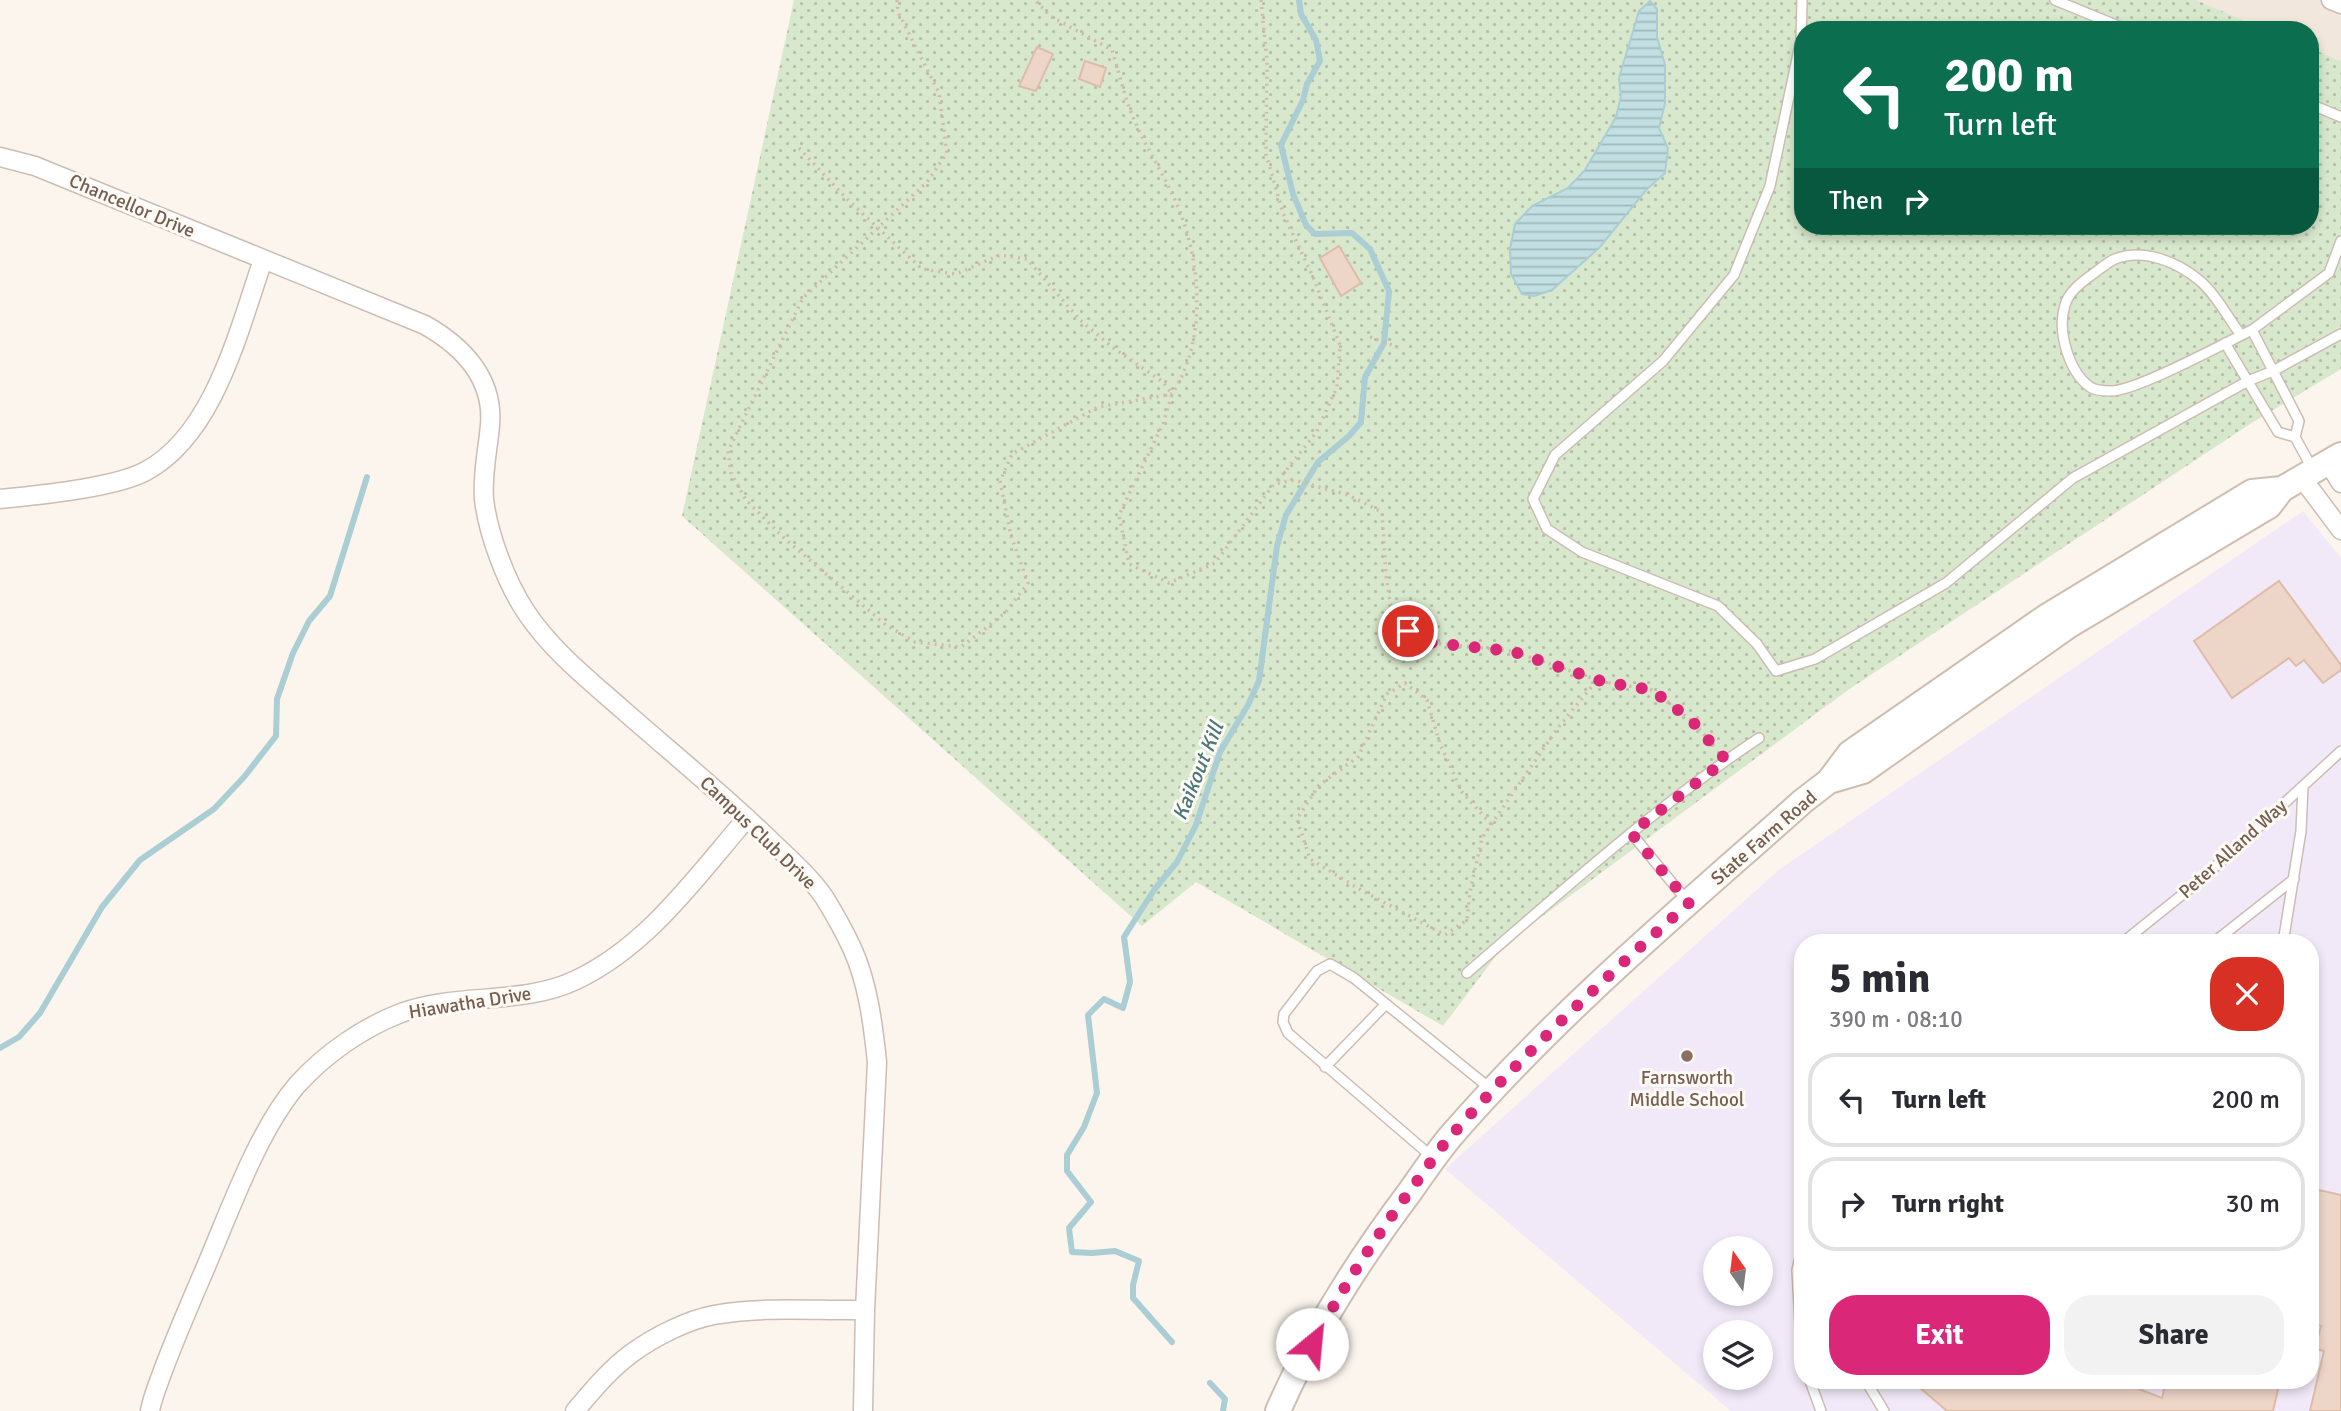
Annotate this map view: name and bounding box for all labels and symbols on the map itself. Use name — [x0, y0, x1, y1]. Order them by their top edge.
street label: Chancellor Drive — [65, 169, 199, 243]
pin — [1378, 601, 1438, 661]
water label: Kaikout Kill — [1167, 716, 1230, 824]
street label: Campus Club Drive — [695, 771, 821, 895]
street label: State Farm Road — [1706, 785, 1822, 891]
street label: Peter Alland Way — [2174, 794, 2292, 904]
street label: Hiawatha Drive — [407, 981, 533, 1025]
marker: Farnsworth Middle School — [1679, 1048, 1695, 1064]
place label: Farnsworth Middle School — [1630, 1066, 1744, 1112]
north arrow — [1703, 1236, 1773, 1306]
position arrow — [1275, 1307, 1349, 1381]

